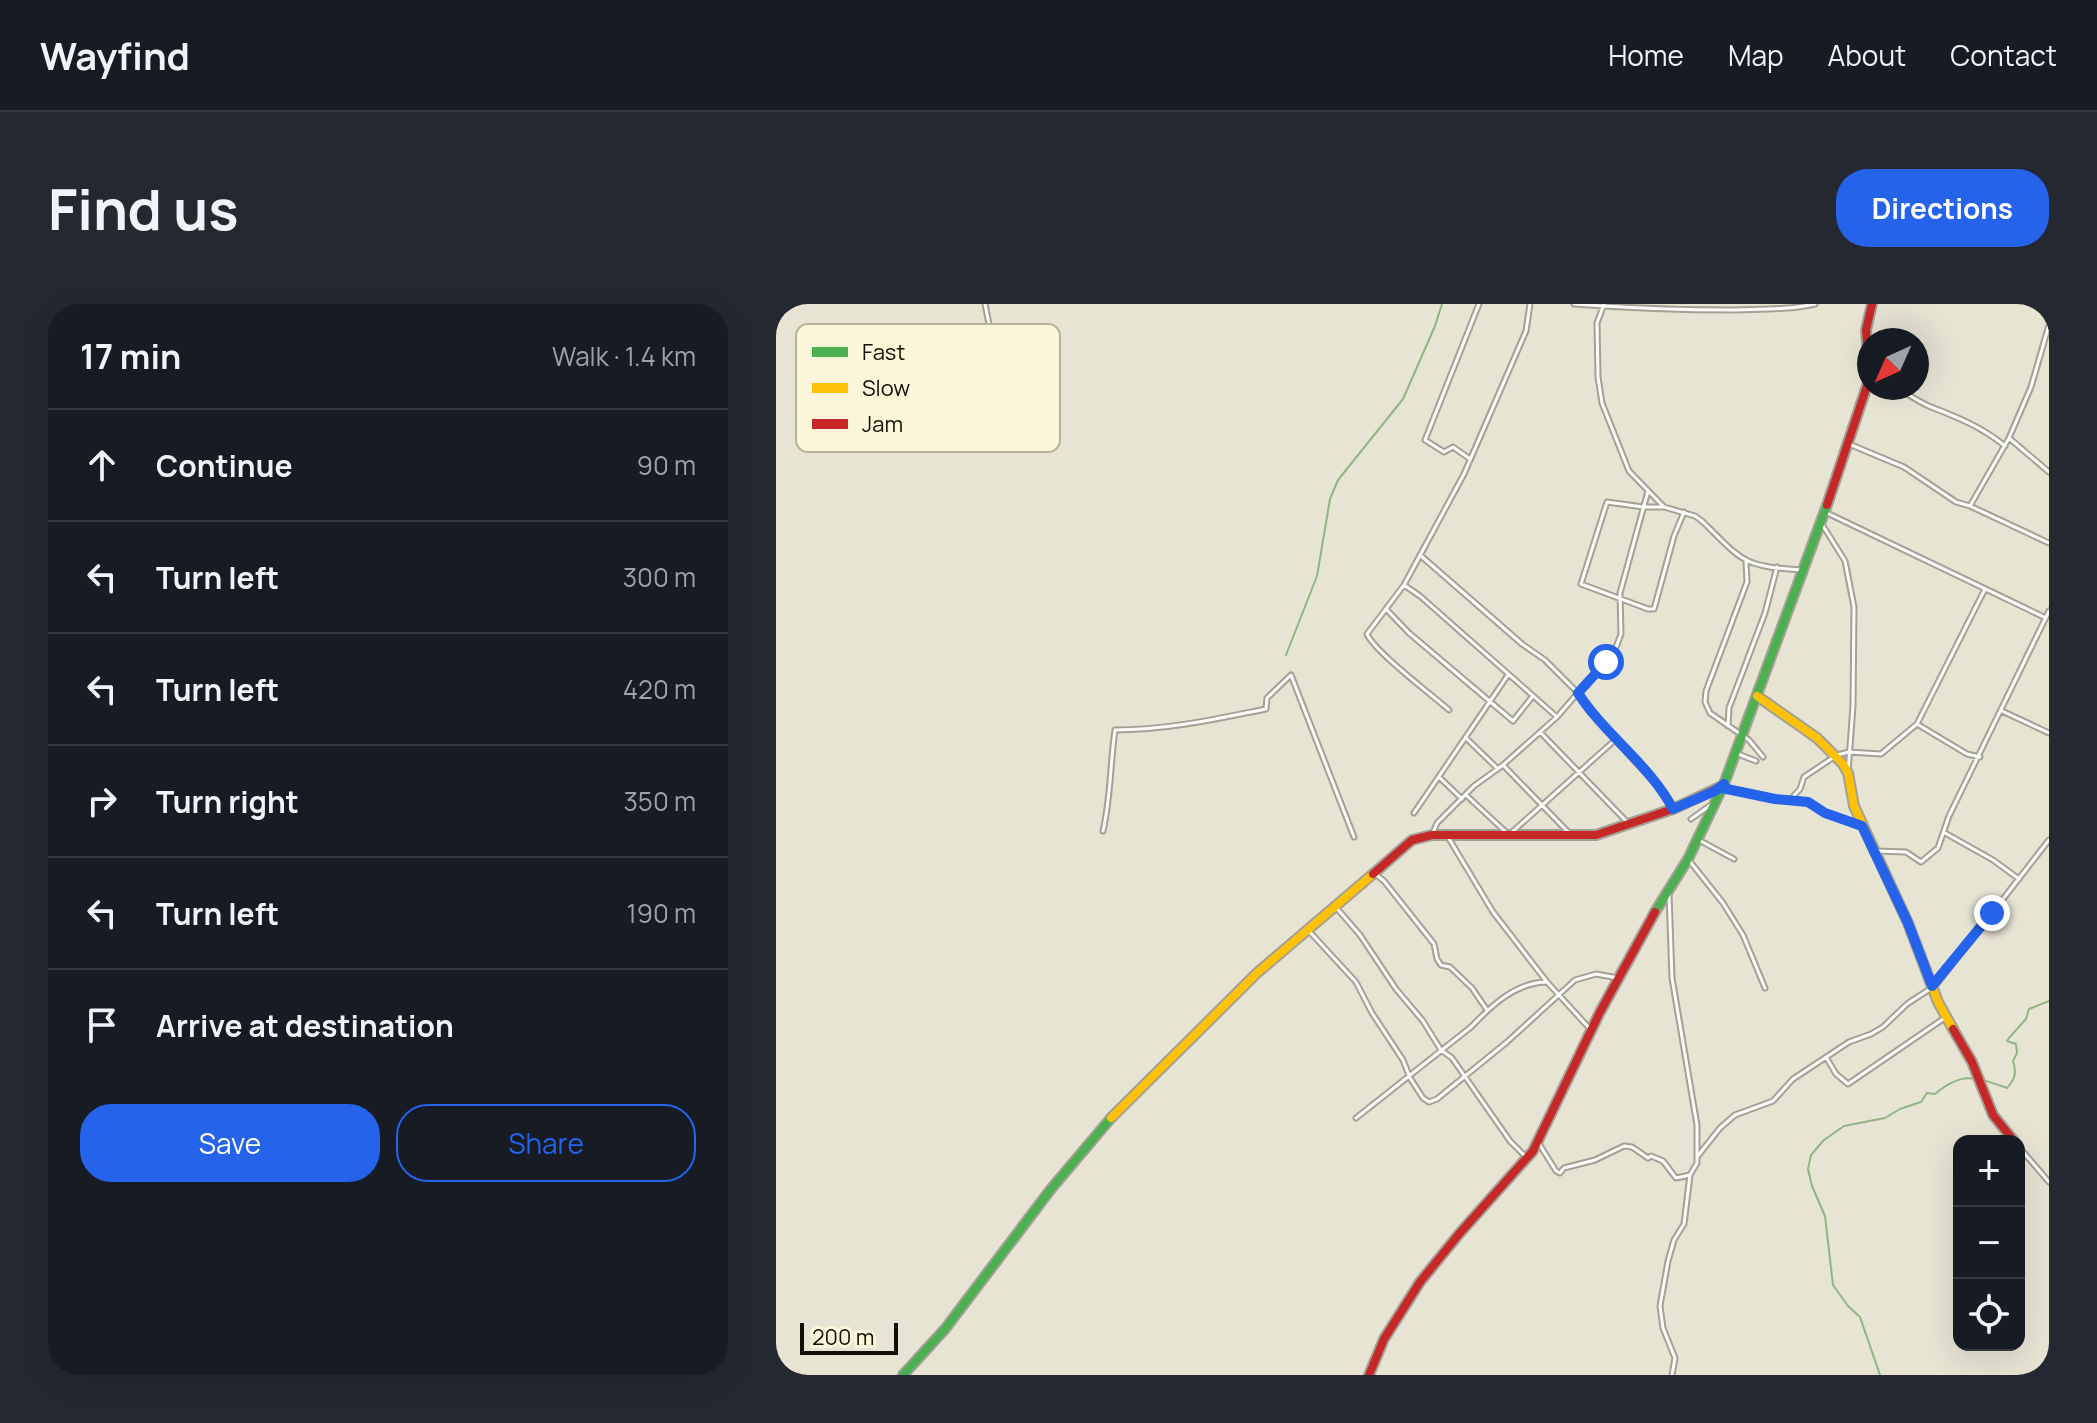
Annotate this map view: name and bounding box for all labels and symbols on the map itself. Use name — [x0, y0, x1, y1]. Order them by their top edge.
legend — [796, 324, 1060, 452]
north arrow — [1857, 328, 1929, 400]
text: Fast — [862, 337, 905, 367]
text: Slow — [862, 373, 910, 403]
text: Jam — [862, 409, 903, 439]
route start — [1588, 644, 1624, 680]
route end — [1974, 895, 2010, 931]
scale bar — [800, 1319, 898, 1355]

